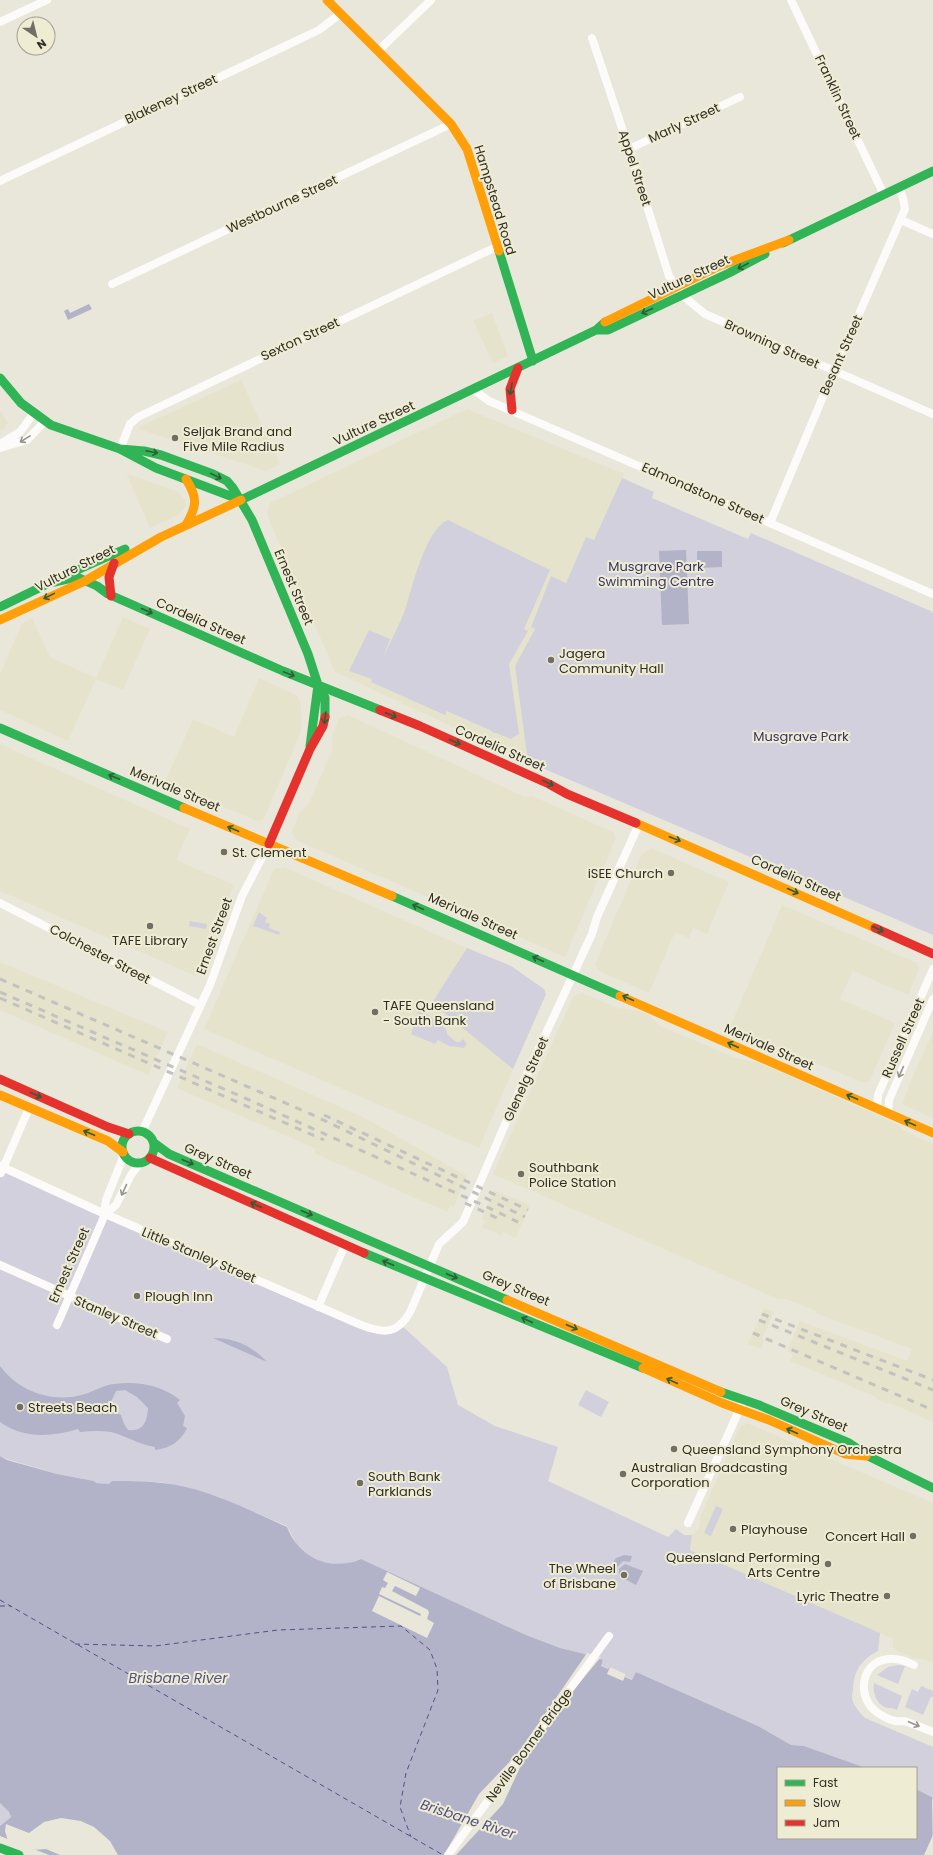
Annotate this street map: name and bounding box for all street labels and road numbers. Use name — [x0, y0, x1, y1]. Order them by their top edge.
street label: Franklin Street — [810, 52, 866, 143]
street label: Blakeney Street — [122, 69, 221, 129]
street label: Marly Street — [645, 98, 723, 148]
street label: Appel Street — [614, 127, 656, 209]
street label: Hampstead Road — [469, 143, 521, 257]
street label: Westbourne Street — [223, 170, 341, 238]
street label: Vulture Street — [645, 250, 733, 304]
street label: Sexton Street — [258, 312, 343, 366]
street label: Besant Street — [815, 312, 867, 398]
street label: Browning Street — [722, 315, 823, 374]
street label: Vulture Street — [330, 396, 418, 450]
street label: Edmondstone Street — [639, 457, 767, 529]
street label: Vulture Street — [32, 539, 119, 596]
street label: Ernest Street — [269, 546, 319, 628]
street label: Cordelia Street — [153, 593, 249, 649]
street label: Cordelia Street — [452, 720, 548, 776]
street label: Merivale Street — [127, 761, 223, 817]
street label: Cordelia Street — [748, 850, 844, 906]
street label: Merivale Street — [425, 888, 521, 944]
street label: Ernest Street — [191, 894, 237, 977]
street label: Colchester Street — [46, 919, 154, 989]
street label: Russell Street — [877, 995, 929, 1081]
street label: Merivale Street — [721, 1019, 817, 1075]
street label: Glenelg Street — [499, 1033, 553, 1125]
street label: Grey Street — [181, 1138, 255, 1184]
street label: Little Stanley Street — [139, 1222, 259, 1288]
street label: Ernest Street — [44, 1224, 94, 1306]
street label: Grey Street — [479, 1265, 553, 1311]
street label: Stanley Street — [71, 1291, 161, 1343]
street label: Grey Street — [777, 1391, 851, 1437]
street label: Neville Bonner Bridge — [481, 1684, 577, 1806]

